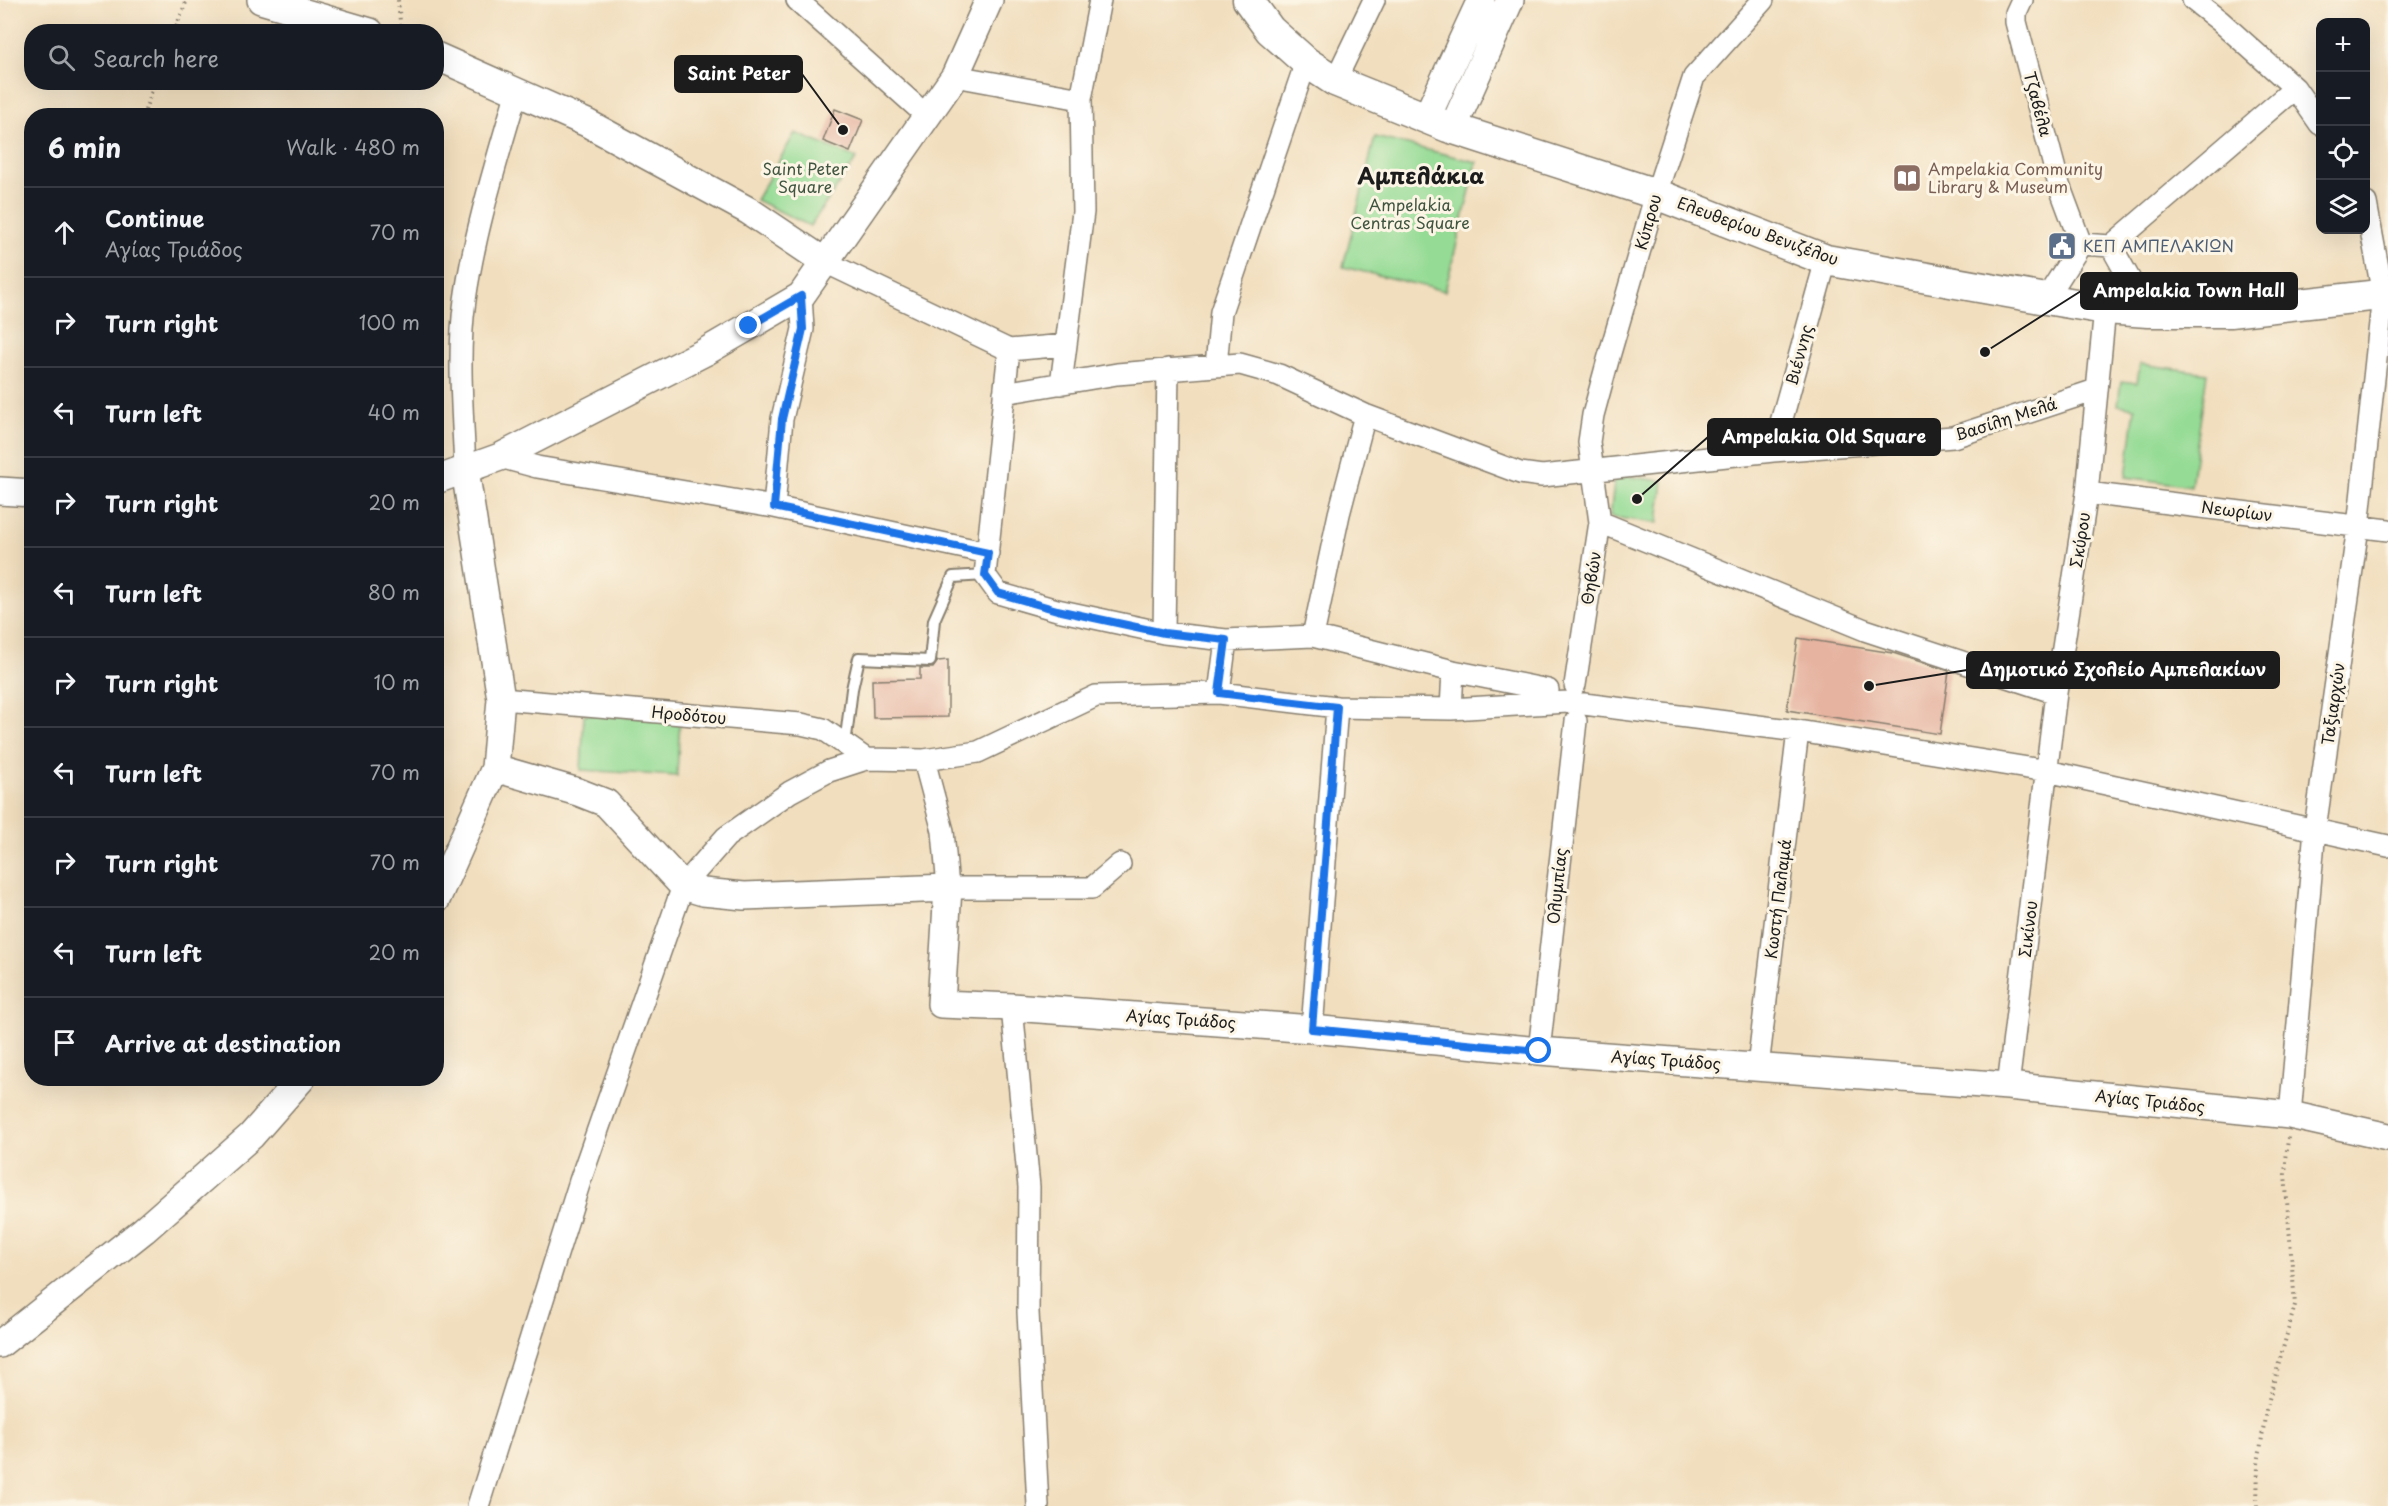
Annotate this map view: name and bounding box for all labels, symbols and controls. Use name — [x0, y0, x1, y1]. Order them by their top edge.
map controls — [2316, 18, 2370, 234]
button: + — [2316, 18, 2370, 72]
search box — [24, 24, 444, 90]
icon: search — [45, 41, 78, 74]
text: Search here — [93, 41, 219, 74]
callout: Saint Peter — [675, 56, 802, 92]
text: Saint Peter — [687, 59, 791, 86]
street label: Τζαβέλα — [2019, 68, 2059, 140]
button: − — [2316, 72, 2370, 126]
button: locate — [2316, 126, 2370, 180]
text: 6 min — [48, 128, 121, 167]
text: Walk · 480 m — [286, 132, 420, 162]
park label: Saint Peter Square — [762, 156, 848, 198]
place label: Ampelakia Community Library & Museum — [1928, 156, 2103, 198]
district label: Αμπελάκια — [1358, 158, 1484, 191]
library icon: Ampelakia Community Library & Museum — [1891, 162, 1923, 194]
button: layers — [2316, 180, 2370, 234]
street label: Ελευθερίου Βενιζέλου — [1674, 190, 1842, 270]
street label: Κύπρου — [1628, 191, 1666, 252]
park label: Ampelakia Centras Square — [1350, 192, 1470, 234]
text: Continue — [105, 201, 204, 234]
icon: ahead — [48, 216, 81, 249]
text: 70 m — [370, 217, 420, 247]
public building icon: ΚΕΠ ΑΜΠΕΛΑΚΙΩΝ — [2046, 230, 2078, 262]
place label: ΚΕΠ ΑΜΠΕΛΑΚΙΩΝ — [2083, 233, 2234, 257]
text: Αγίας Τριάδος — [105, 234, 243, 264]
callout: Ampelakia Town Hall — [2081, 273, 2297, 309]
text: Ampelakia Town Hall — [2093, 276, 2285, 303]
icon: right — [48, 306, 81, 339]
text: Turn right — [105, 306, 218, 339]
text: 100 m — [359, 307, 420, 337]
route end — [735, 312, 761, 338]
street label: Βιέννης — [1778, 322, 1818, 388]
street label: Βασίλη Μελά — [1952, 390, 2060, 446]
icon: left — [48, 396, 81, 429]
text: Turn left — [105, 396, 202, 429]
text: 40 m — [368, 397, 420, 427]
callout: Ampelakia Old Square — [1708, 419, 1940, 455]
text: Ampelakia Old Square — [1722, 422, 1927, 449]
icon: right — [48, 486, 81, 519]
text: Turn right — [105, 486, 218, 519]
text: 20 m — [368, 487, 420, 517]
street label: Νεωρίων — [2200, 494, 2274, 526]
street label: Σκύρου — [2063, 510, 2095, 569]
street label: Θηβών — [1574, 549, 1606, 606]
icon: left — [48, 576, 81, 609]
text: Turn left — [105, 576, 202, 609]
text: 80 m — [368, 577, 420, 607]
callout: Δημοτικό Σχολείο Αμπελακίων — [1967, 652, 2279, 688]
text: Δημοτικό Σχολείο Αμπελακίων — [1980, 655, 2266, 682]
street label: Ταξιαρχών — [2314, 661, 2350, 747]
icon: right — [48, 666, 81, 699]
text: Turn right — [105, 666, 218, 699]
text: 10 m — [373, 667, 420, 697]
street label: Ηροδότου — [651, 699, 728, 729]
icon: left — [48, 756, 81, 789]
text: Turn left — [105, 756, 202, 789]
text: 70 m — [370, 757, 420, 787]
street label: Κωστή Παλαμά — [1758, 838, 1796, 960]
icon: right — [48, 846, 81, 879]
text: Turn right — [105, 846, 218, 879]
street label: Ολυμπίας — [1540, 846, 1572, 925]
text: 70 m — [370, 847, 420, 877]
street label: Σικίνου — [2012, 899, 2042, 959]
icon: left — [48, 936, 81, 969]
text: Turn left — [105, 936, 202, 969]
text: 20 m — [368, 937, 420, 967]
street label: Αγίας Τριάδος — [1125, 1002, 1237, 1034]
icon: arrive — [48, 1026, 81, 1059]
text: Arrive at destination — [105, 1026, 341, 1059]
route start — [1525, 1037, 1551, 1063]
street label: Αγίας Τριάδος — [1610, 1043, 1722, 1075]
street label: Αγίας Τριάδος — [2094, 1082, 2206, 1118]

